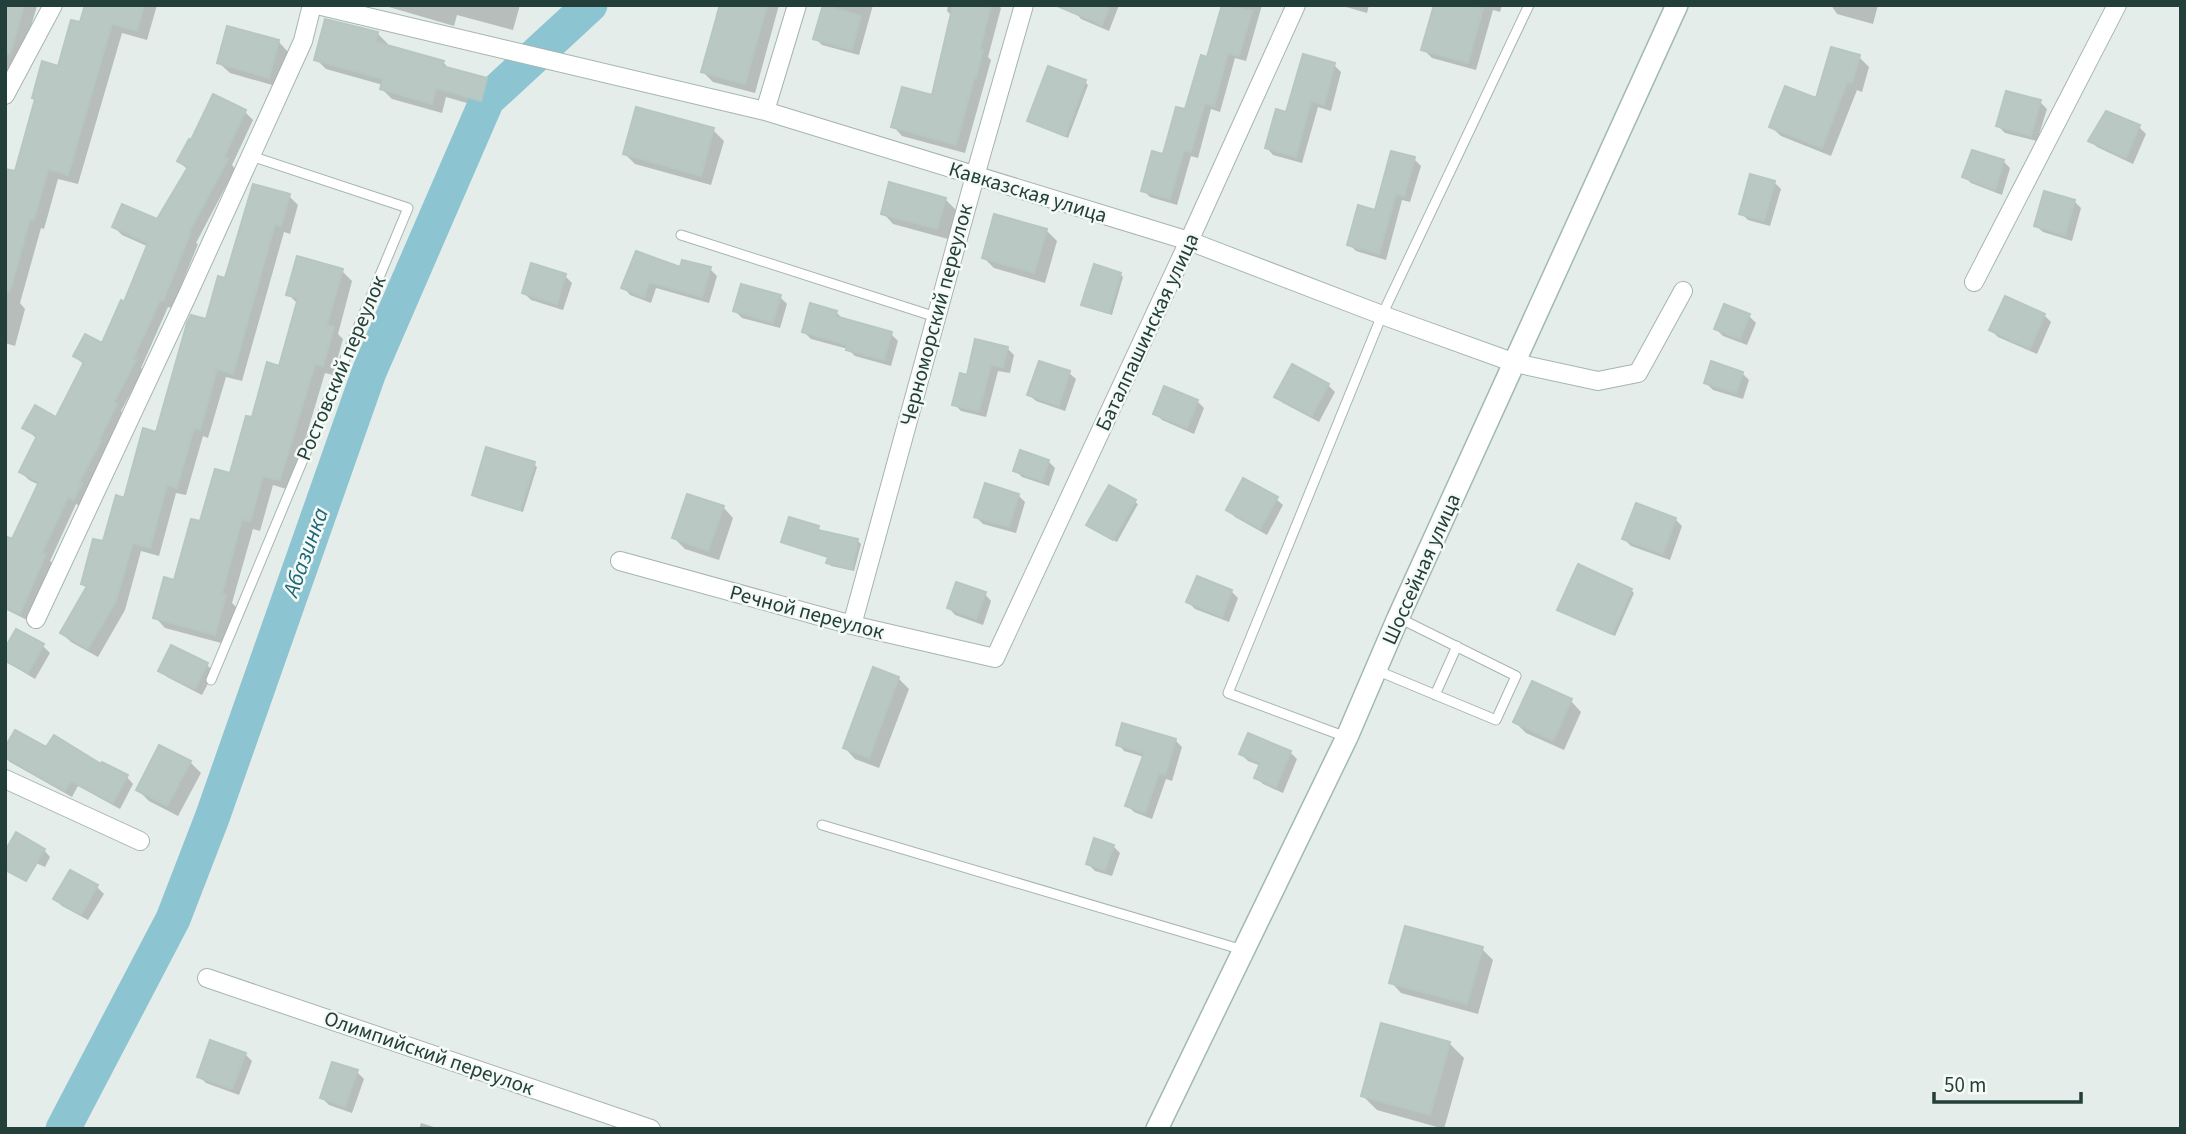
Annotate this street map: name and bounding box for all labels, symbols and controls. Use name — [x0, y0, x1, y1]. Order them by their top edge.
street label: Кавказская улица — [945, 154, 1111, 230]
street label: Черноморский переулок — [892, 200, 980, 429]
street label: Баталпашинская улица — [1088, 228, 1206, 436]
street label: Ростовский переулок — [288, 270, 394, 465]
street label: Шоссейная улица — [1374, 489, 1468, 649]
water label: Абазинка — [273, 503, 337, 603]
street label: Речной переулок — [727, 577, 888, 647]
street label: Олимпийский переулок — [320, 1003, 539, 1103]
scale bar — [1934, 1060, 2081, 1104]
text: 50 m — [1944, 1070, 1986, 1100]

